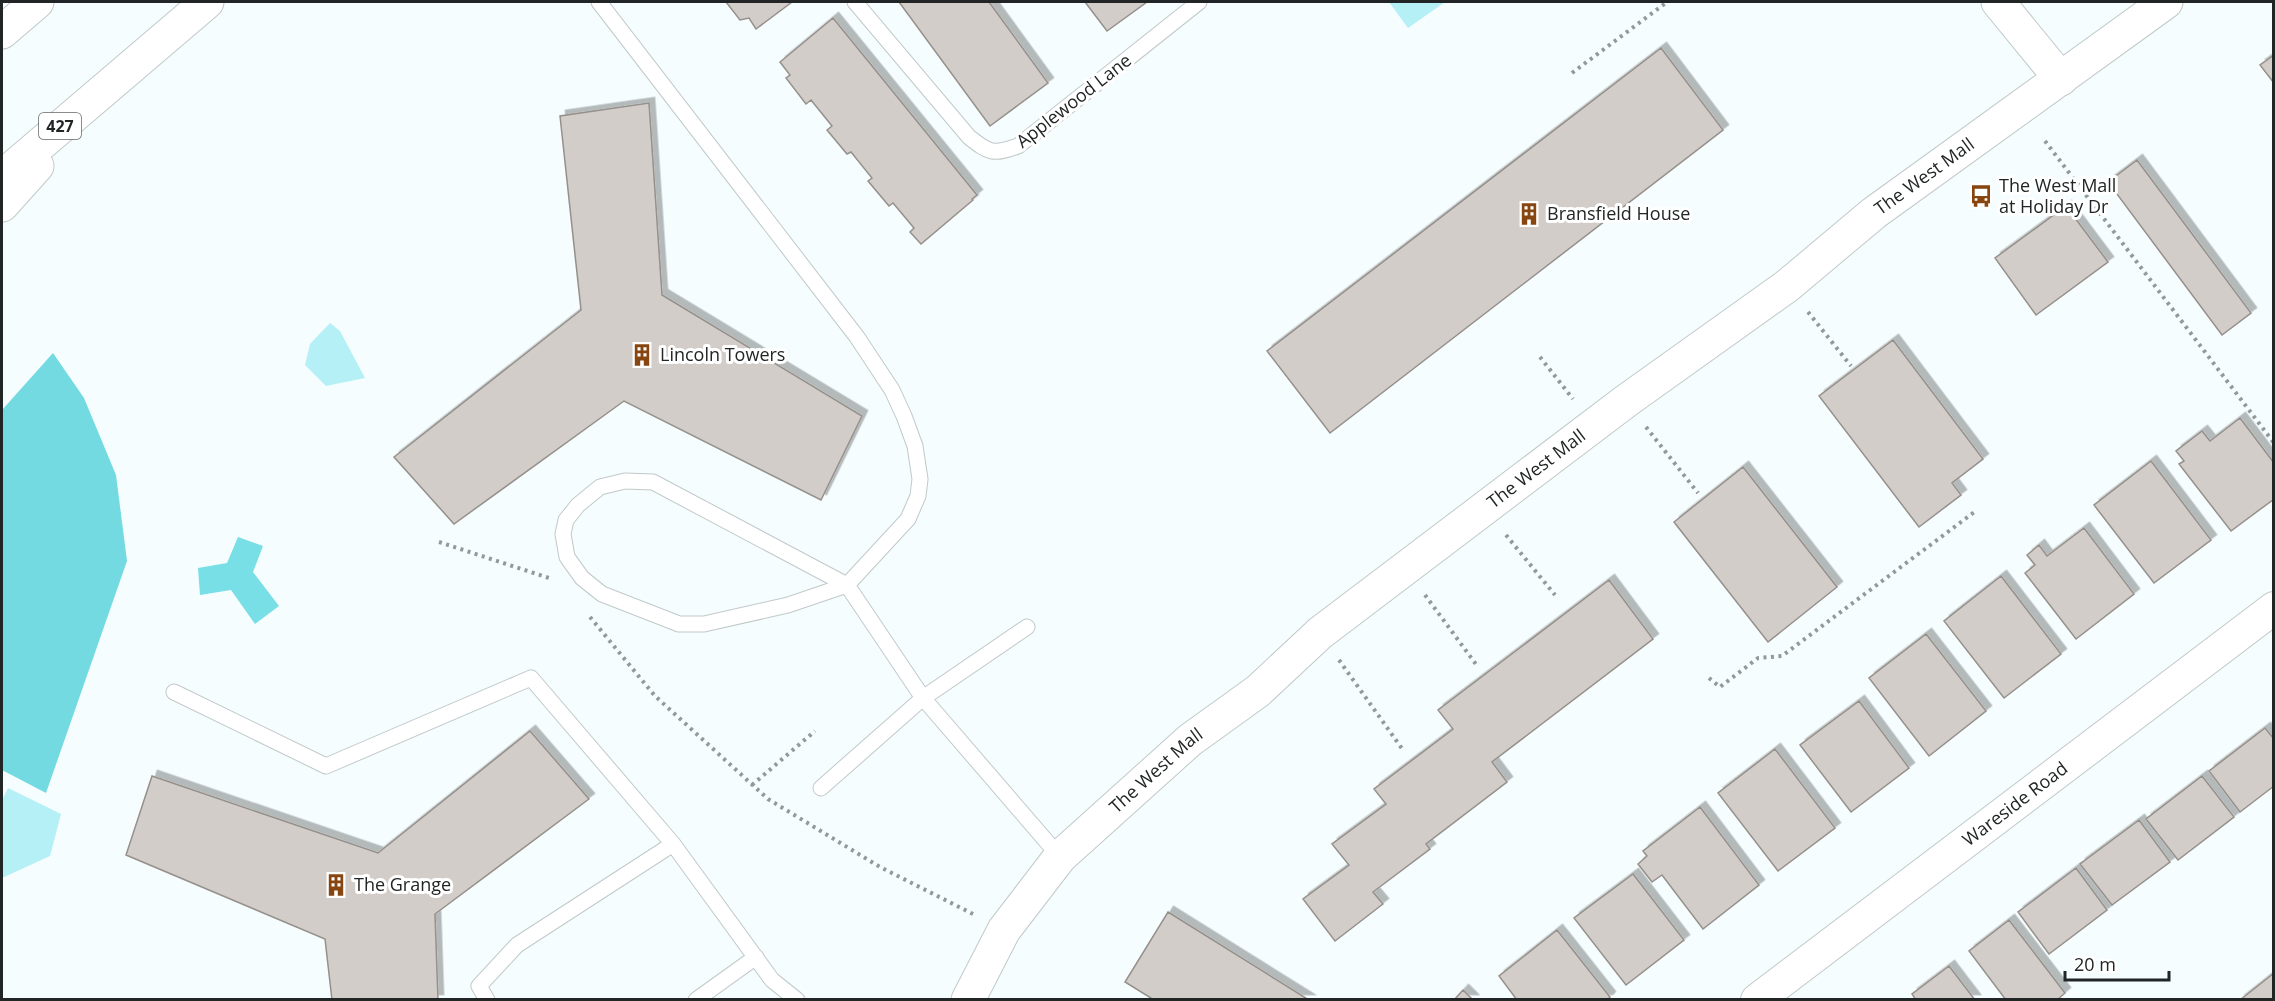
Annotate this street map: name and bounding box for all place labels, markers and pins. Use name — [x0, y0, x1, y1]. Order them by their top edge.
place label: The West Mall at Holiday Dr — [1999, 173, 2116, 218]
bus stop icon: The West Mall at Holiday Dr — [1968, 183, 1994, 209]
building icon: Bransfield House — [1516, 201, 1542, 227]
place label: Bransfield House — [1547, 201, 1690, 225]
building icon: Lincoln Towers — [629, 342, 655, 368]
place label: Lincoln Towers — [660, 342, 785, 366]
building icon: The Grange — [323, 872, 349, 898]
place label: The Grange — [354, 872, 451, 896]

